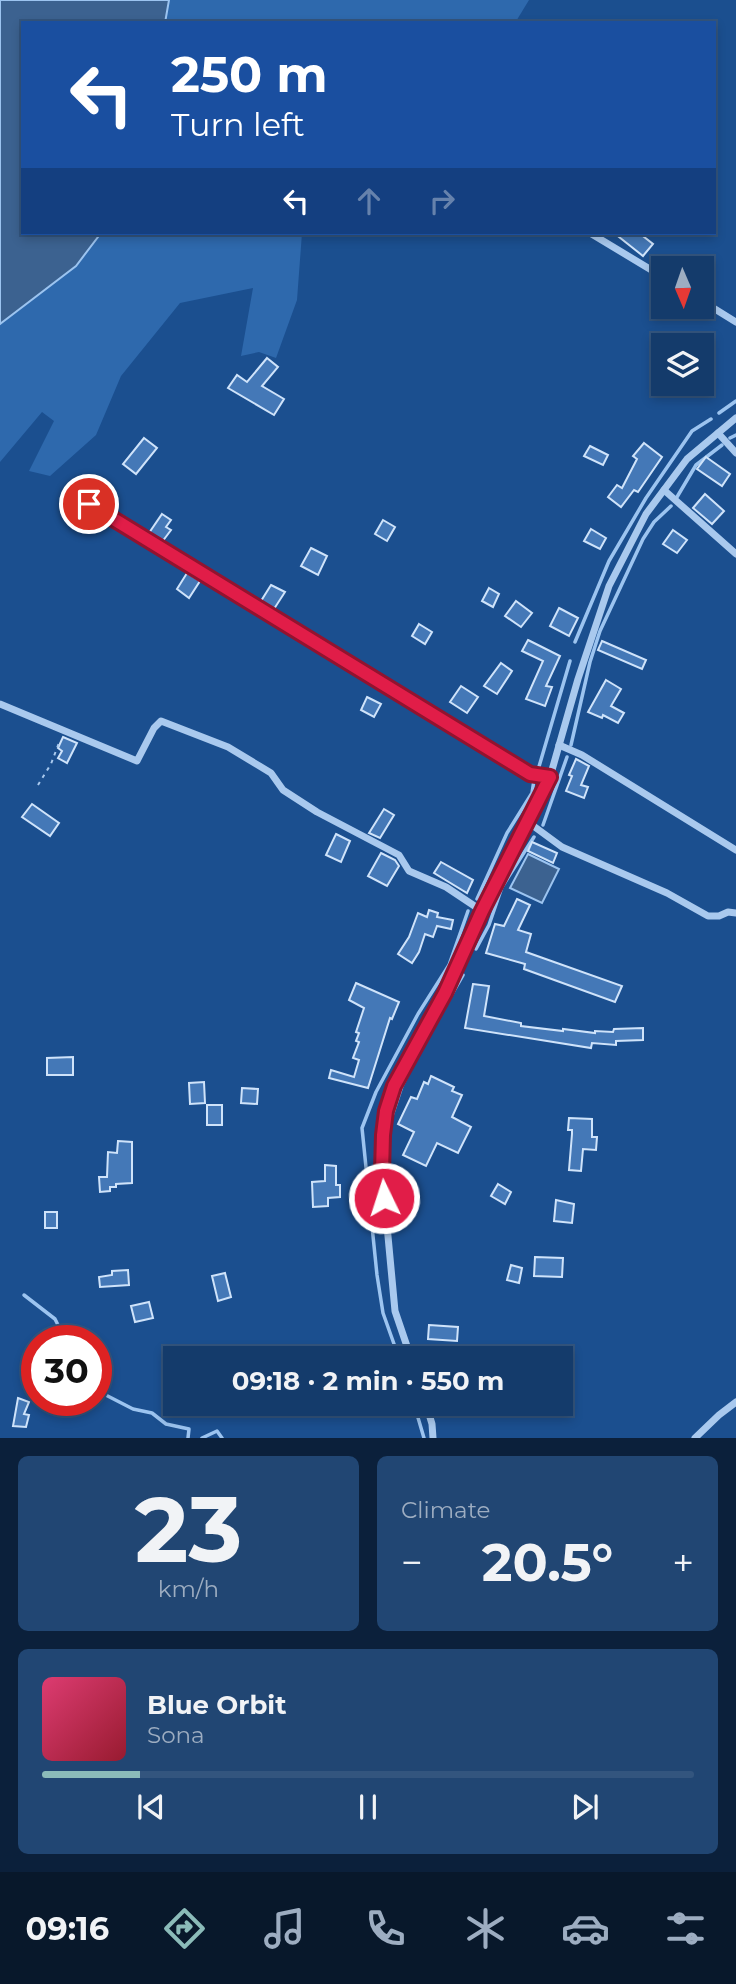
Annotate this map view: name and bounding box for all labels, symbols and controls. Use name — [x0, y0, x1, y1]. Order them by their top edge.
text: 250 m — [171, 45, 328, 104]
icon: left — [56, 49, 147, 140]
text: Turn left — [171, 105, 305, 144]
icon: left — [277, 182, 315, 220]
icon: ahead — [350, 182, 388, 220]
icon: right — [423, 182, 461, 220]
north arrow — [651, 256, 714, 318]
map controls — [651, 256, 714, 396]
button: layers — [651, 333, 714, 396]
pin — [59, 474, 119, 534]
icon: arrive — [70, 485, 108, 523]
position arrow — [347, 1161, 421, 1235]
speed limit sign: 30 — [21, 1325, 112, 1416]
text: 09:18 · 2 min · 550 m — [232, 1365, 504, 1397]
text: 23 — [135, 1474, 242, 1585]
text: Climate — [401, 1496, 490, 1524]
text: 20.5° — [482, 1531, 613, 1594]
text: − — [401, 1539, 423, 1586]
text: + — [672, 1539, 694, 1586]
text: km/h — [158, 1575, 219, 1603]
text: Blue Orbit — [147, 1689, 286, 1721]
text: Sona — [147, 1721, 205, 1749]
icon: previous — [132, 1788, 170, 1826]
icon: pause — [349, 1788, 387, 1826]
icon: next — [566, 1788, 604, 1826]
icon: directions — [160, 1904, 209, 1953]
icon: music — [260, 1904, 309, 1953]
icon: phone — [361, 1904, 410, 1953]
icon: climate — [461, 1904, 510, 1953]
icon: car — [561, 1904, 610, 1953]
icon: filters — [661, 1904, 710, 1953]
text: 09:16 — [26, 1909, 109, 1948]

